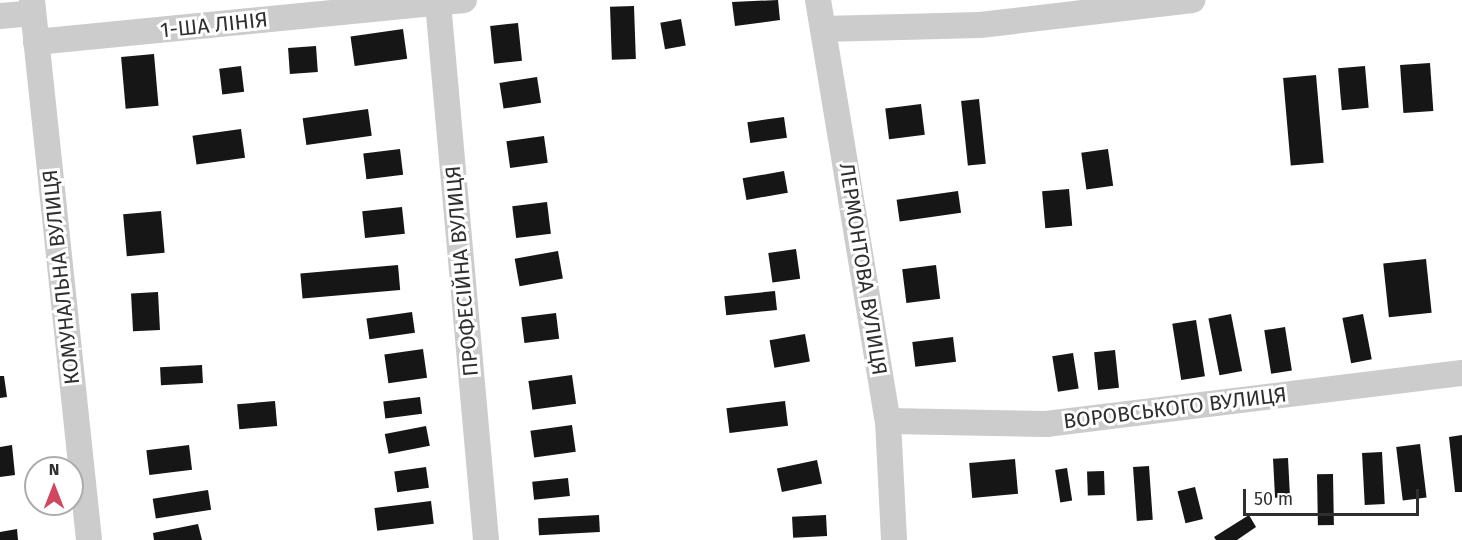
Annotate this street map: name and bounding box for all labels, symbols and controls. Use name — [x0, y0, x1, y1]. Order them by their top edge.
street label: 1-ША ЛІНІЯ — [159, 7, 269, 43]
street label: ЛЕРМОНТОВА ВУЛИЦЯ — [834, 161, 892, 377]
street label: ПРОФЕСІЙНА ВУЛИЦЯ — [440, 165, 484, 377]
street label: КОМУНАЛЬНА ВУЛИЦЯ — [37, 168, 85, 386]
street label: ВОРОВСЬКОГО ВУЛИЦЯ — [1062, 382, 1288, 434]
north arrow — [24, 456, 84, 516]
text: N — [49, 460, 59, 479]
scale bar — [1246, 477, 1422, 515]
text: 50 m — [1254, 488, 1293, 510]

